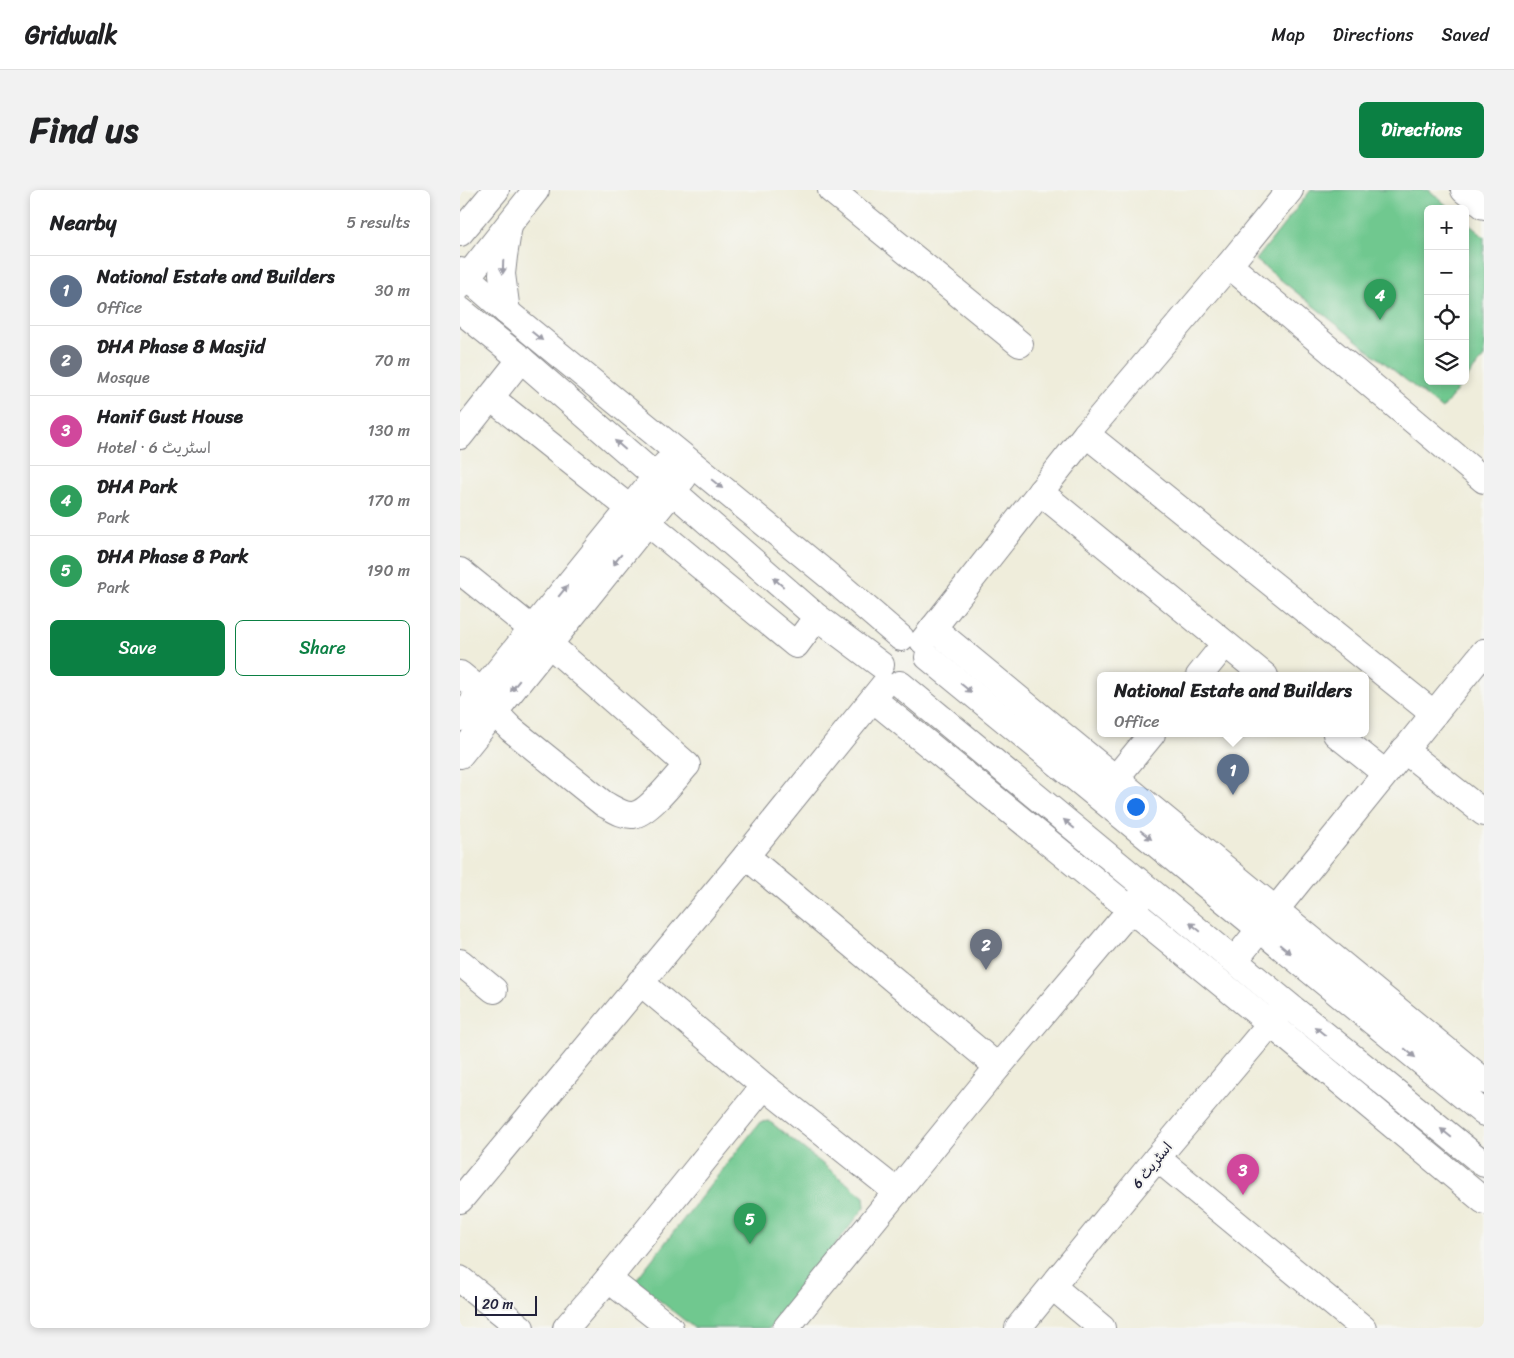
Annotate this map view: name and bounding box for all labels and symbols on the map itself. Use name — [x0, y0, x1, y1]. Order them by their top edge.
one-way arrow — [499, 259, 507, 275]
pin: 4 — [1364, 279, 1396, 320]
one-way arrow — [530, 331, 543, 342]
one-way arrow — [614, 439, 626, 451]
one-way arrow — [710, 478, 723, 489]
one-way arrow — [611, 553, 622, 566]
one-way arrow — [771, 577, 784, 588]
one-way arrow — [557, 585, 568, 598]
one-way arrow — [509, 680, 520, 693]
one-way arrow — [959, 683, 972, 694]
pin: 1 — [1217, 754, 1249, 795]
your location — [1123, 794, 1149, 820]
one-way arrow — [1063, 819, 1075, 830]
one-way arrow — [1139, 830, 1152, 841]
one-way arrow — [1188, 922, 1201, 933]
pin: 2 — [970, 929, 1002, 970]
one-way arrow — [1278, 944, 1291, 955]
one-way arrow — [1314, 1025, 1327, 1036]
one-way arrow — [1404, 1047, 1417, 1058]
one-way arrow — [1440, 1128, 1453, 1139]
street label: اسٹریٹ 6 — [1126, 1136, 1179, 1194]
pin: 3 — [1227, 1154, 1259, 1195]
pin: 5 — [734, 1203, 766, 1244]
scale bar — [475, 1293, 538, 1316]

